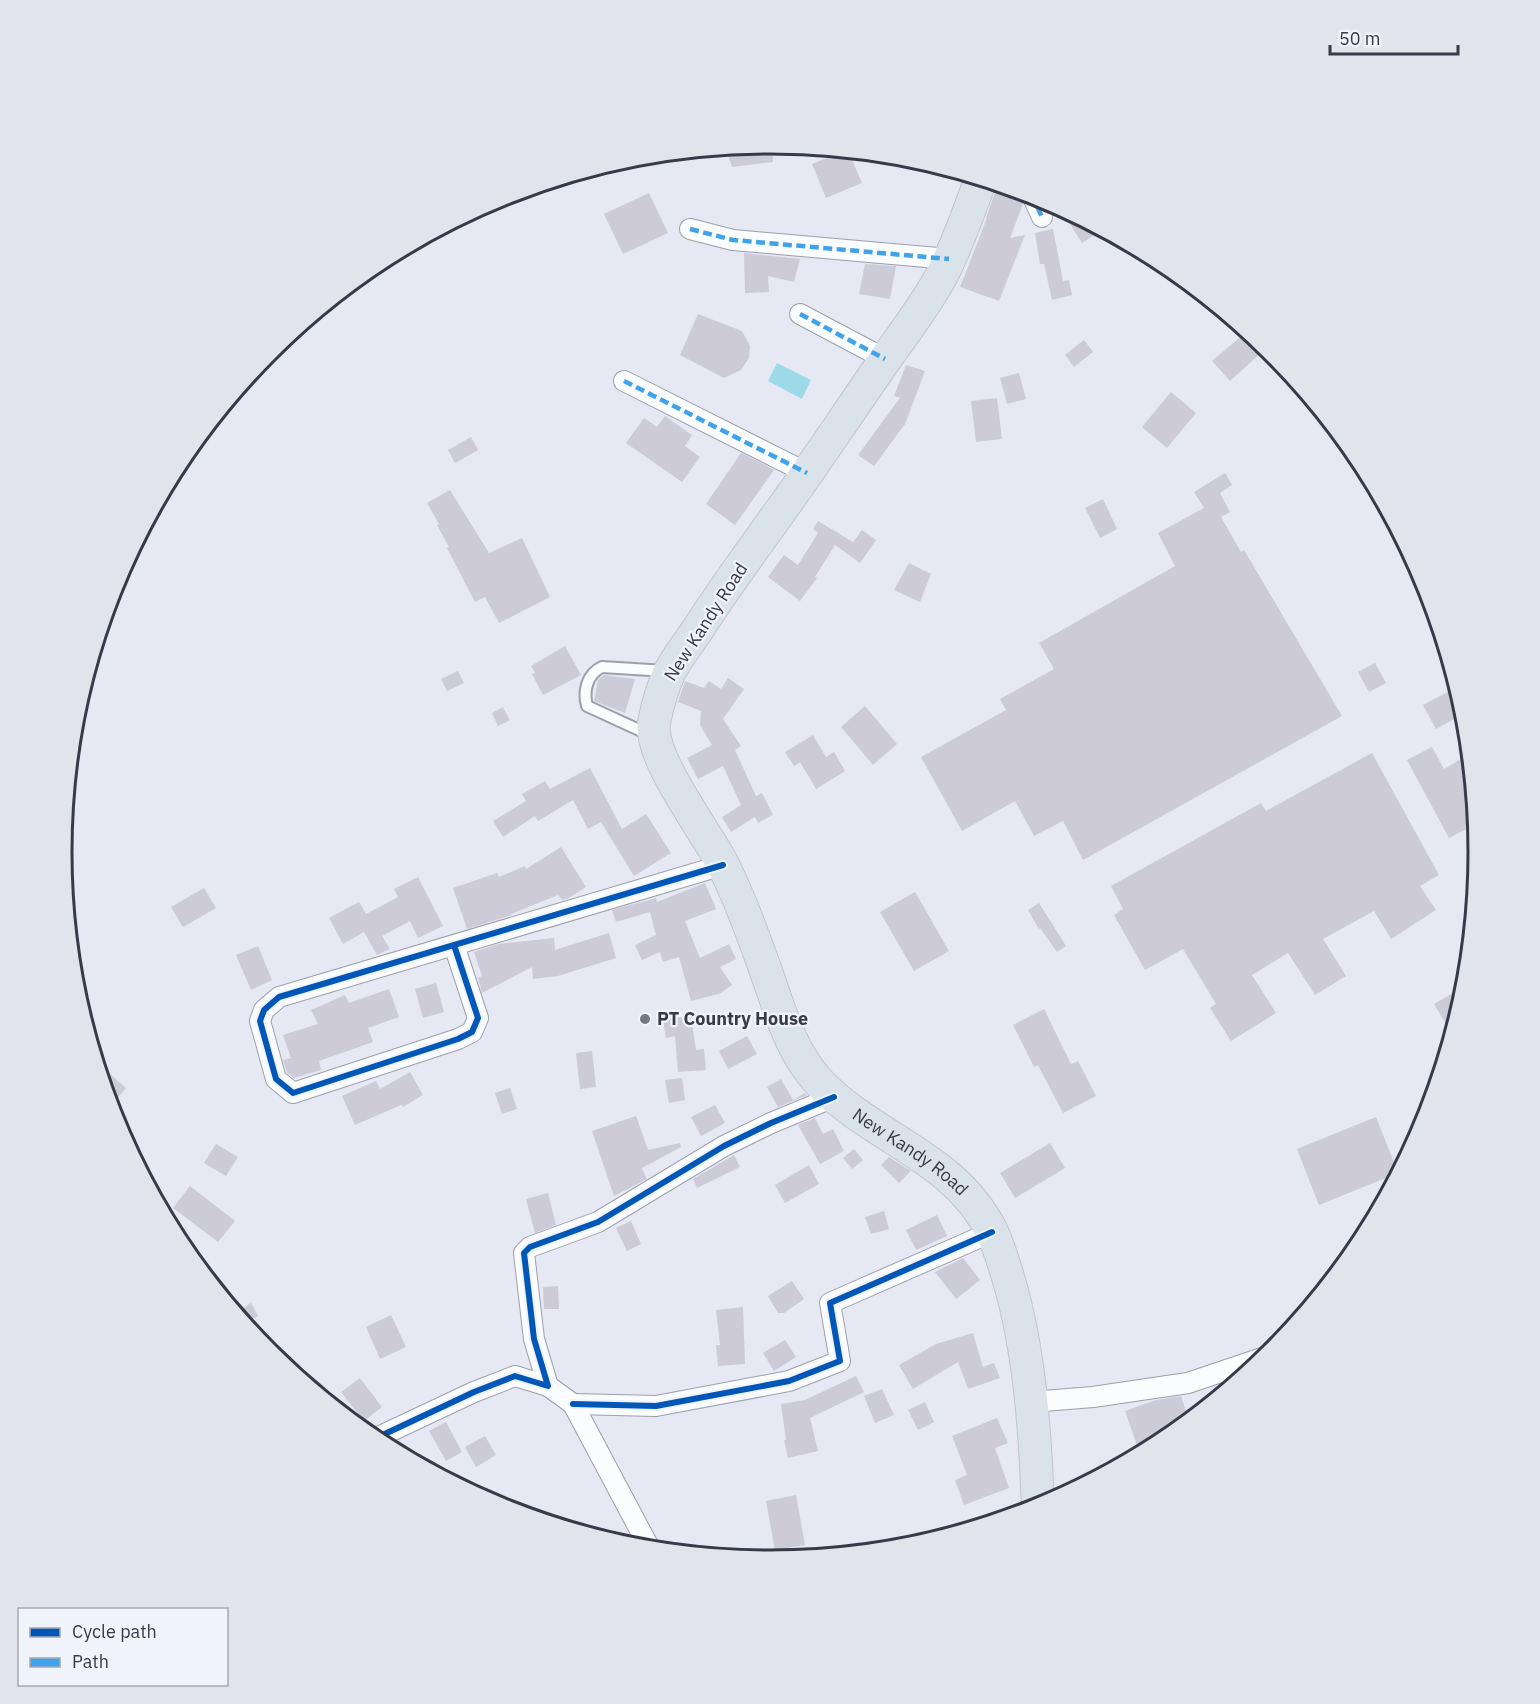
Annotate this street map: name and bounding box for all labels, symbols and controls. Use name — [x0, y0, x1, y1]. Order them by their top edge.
scale bar — [1330, 18, 1458, 56]
text: 50 m — [1339, 27, 1381, 50]
street label: New Kandy Road — [659, 558, 752, 685]
place label: PT Country House — [657, 1007, 808, 1030]
marker: PT Country House — [638, 1012, 652, 1026]
street label: New Kandy Road — [848, 1103, 973, 1200]
legend — [18, 1608, 228, 1686]
text: Cycle path — [72, 1620, 157, 1643]
text: Path — [72, 1650, 109, 1673]

